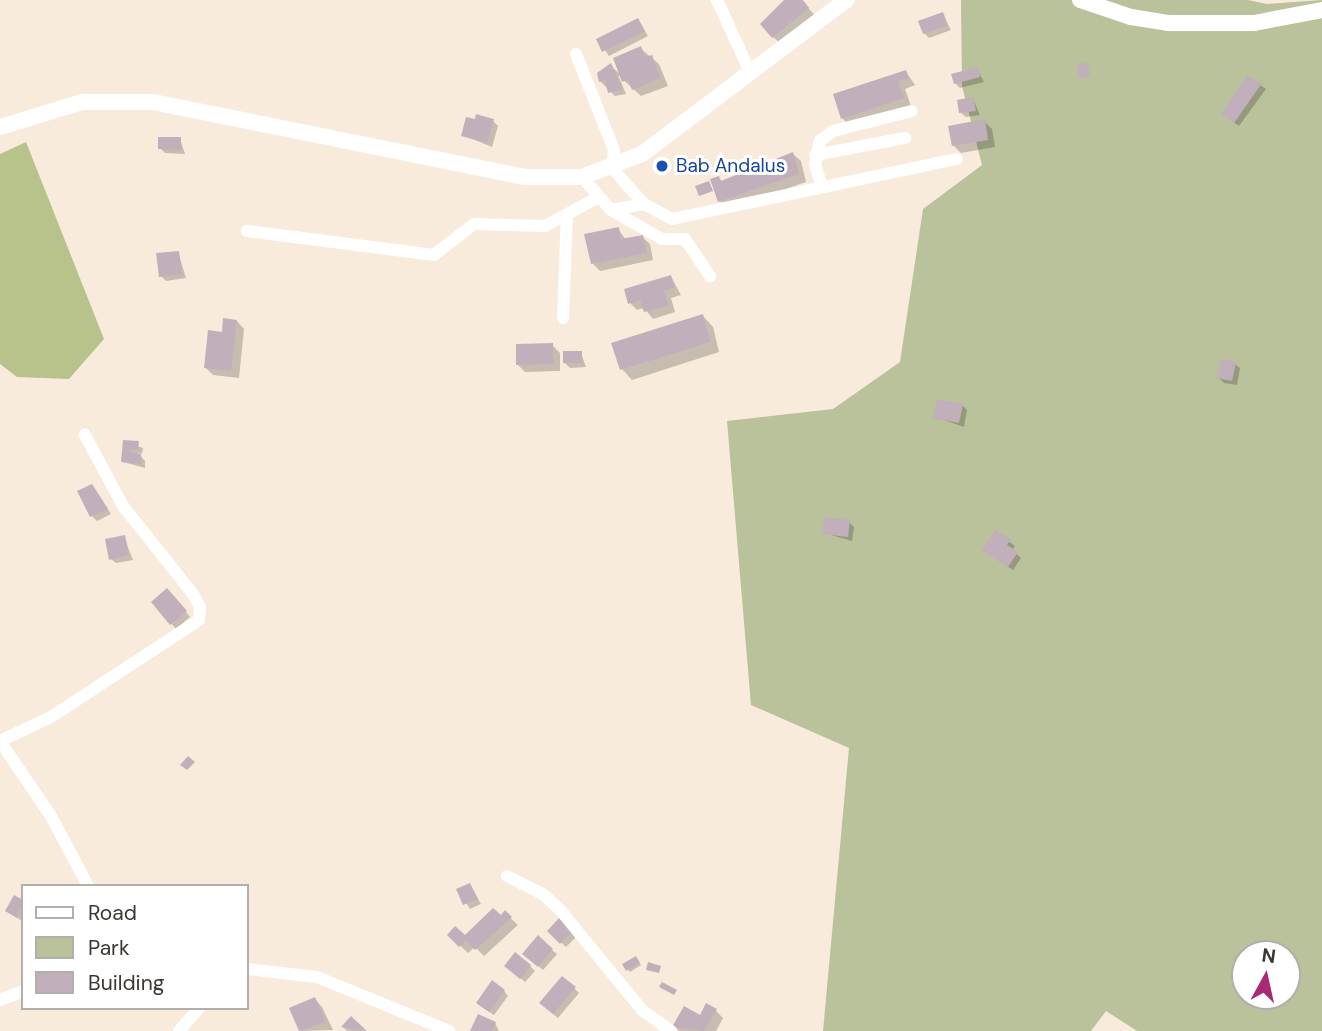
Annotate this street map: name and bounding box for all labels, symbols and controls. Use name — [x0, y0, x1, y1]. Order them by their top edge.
place label: Bab Andalus — [676, 155, 785, 177]
marker: Bab Andalus — [654, 158, 670, 174]
legend — [21, 884, 248, 1010]
text: Road — [88, 899, 137, 927]
text: Park — [88, 934, 129, 962]
north arrow — [1231, 940, 1301, 1010]
text: N — [1260, 942, 1277, 969]
text: Building — [88, 969, 164, 997]

